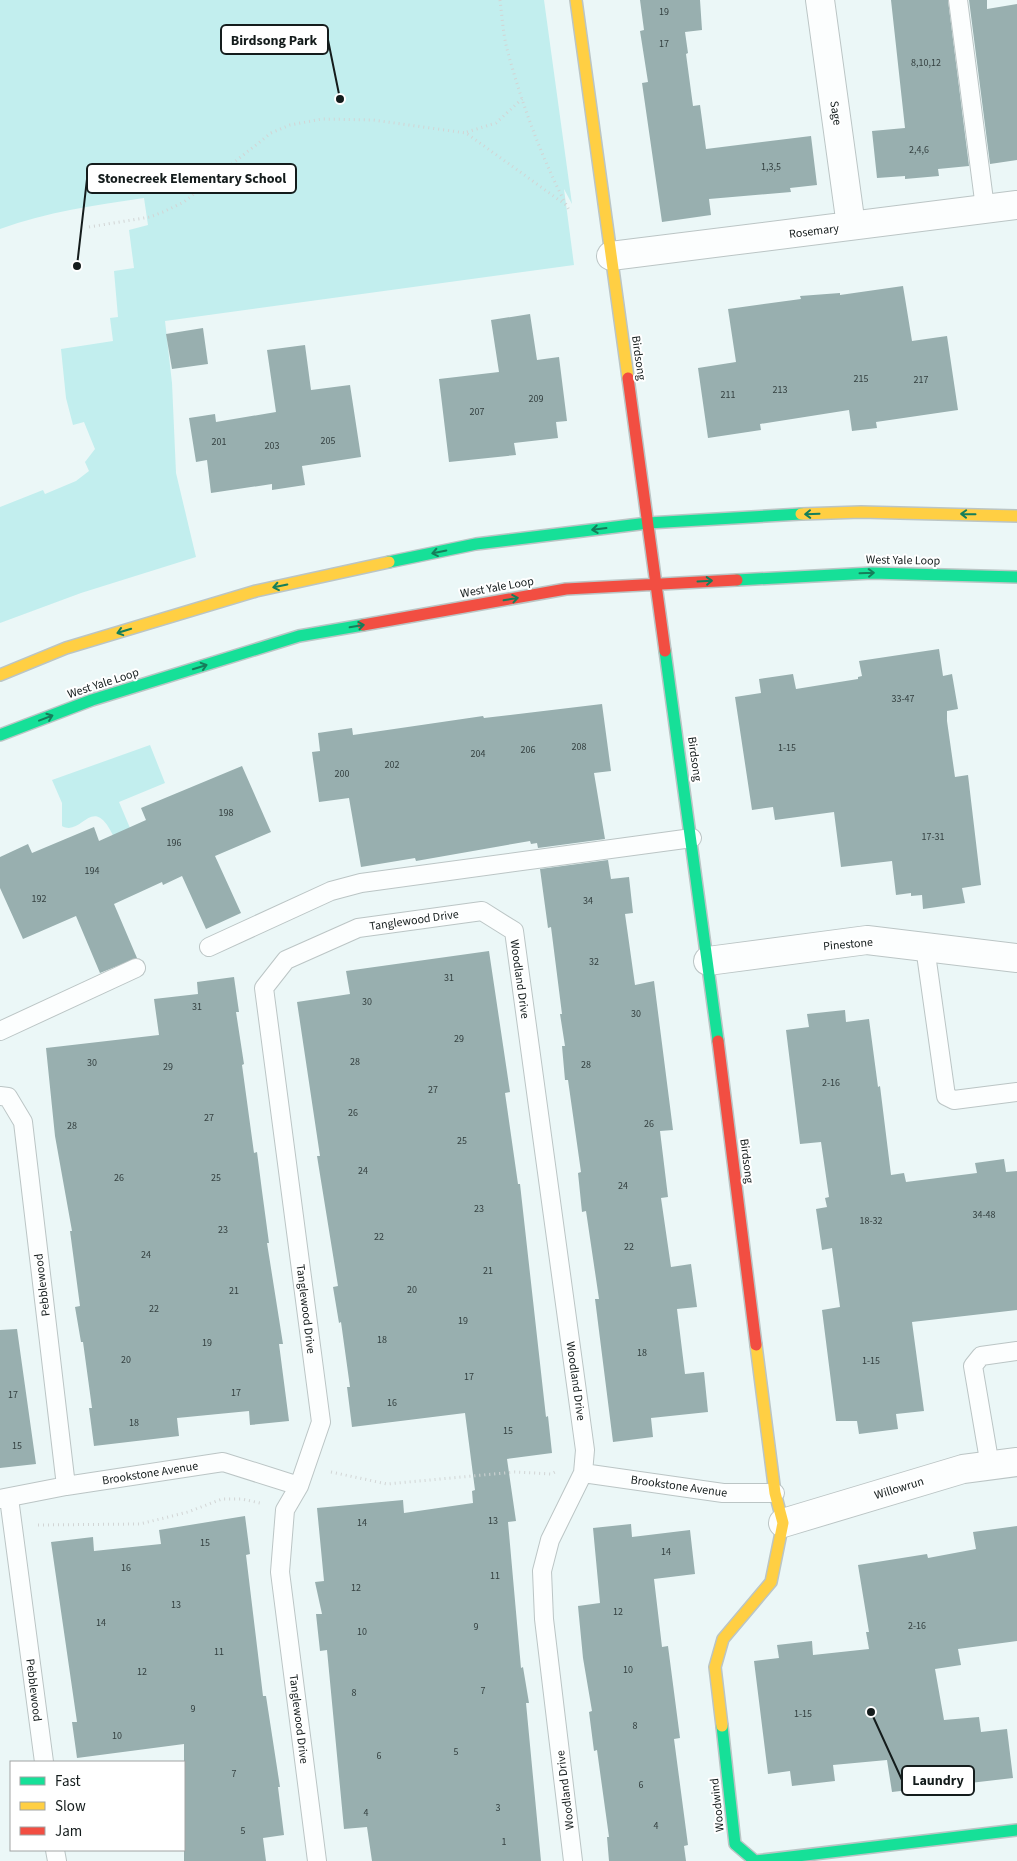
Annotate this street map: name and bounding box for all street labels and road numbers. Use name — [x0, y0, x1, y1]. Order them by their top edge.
street label: Sage — [825, 100, 846, 126]
street label: Rosemary — [788, 220, 840, 243]
street label: Birdsong — [627, 335, 650, 381]
street label: West Yale Loop — [866, 551, 941, 570]
street label: West Yale Loop — [459, 573, 536, 602]
street label: West Yale Loop — [65, 664, 141, 703]
street label: Birdsong — [683, 736, 706, 782]
street label: Tanglewood Drive — [368, 906, 460, 935]
street label: Pinestone — [822, 934, 874, 955]
street label: Woodland Drive — [506, 938, 533, 1020]
street label: Birdsong — [735, 1138, 758, 1184]
street label: Pebblewood — [30, 1253, 55, 1317]
street label: Tanglewood Drive — [292, 1263, 319, 1355]
street label: Woodland Drive — [562, 1340, 589, 1422]
street label: Brookstone Avenue — [101, 1457, 199, 1489]
street label: Brookstone Avenue — [630, 1471, 728, 1502]
street label: Willowrun — [872, 1473, 926, 1504]
street label: Pebblewood — [21, 1658, 46, 1722]
street label: Tanglewood Drive — [285, 1673, 312, 1765]
street label: Woodland Drive — [552, 1749, 579, 1831]
street label: Woodwind — [706, 1777, 729, 1833]

